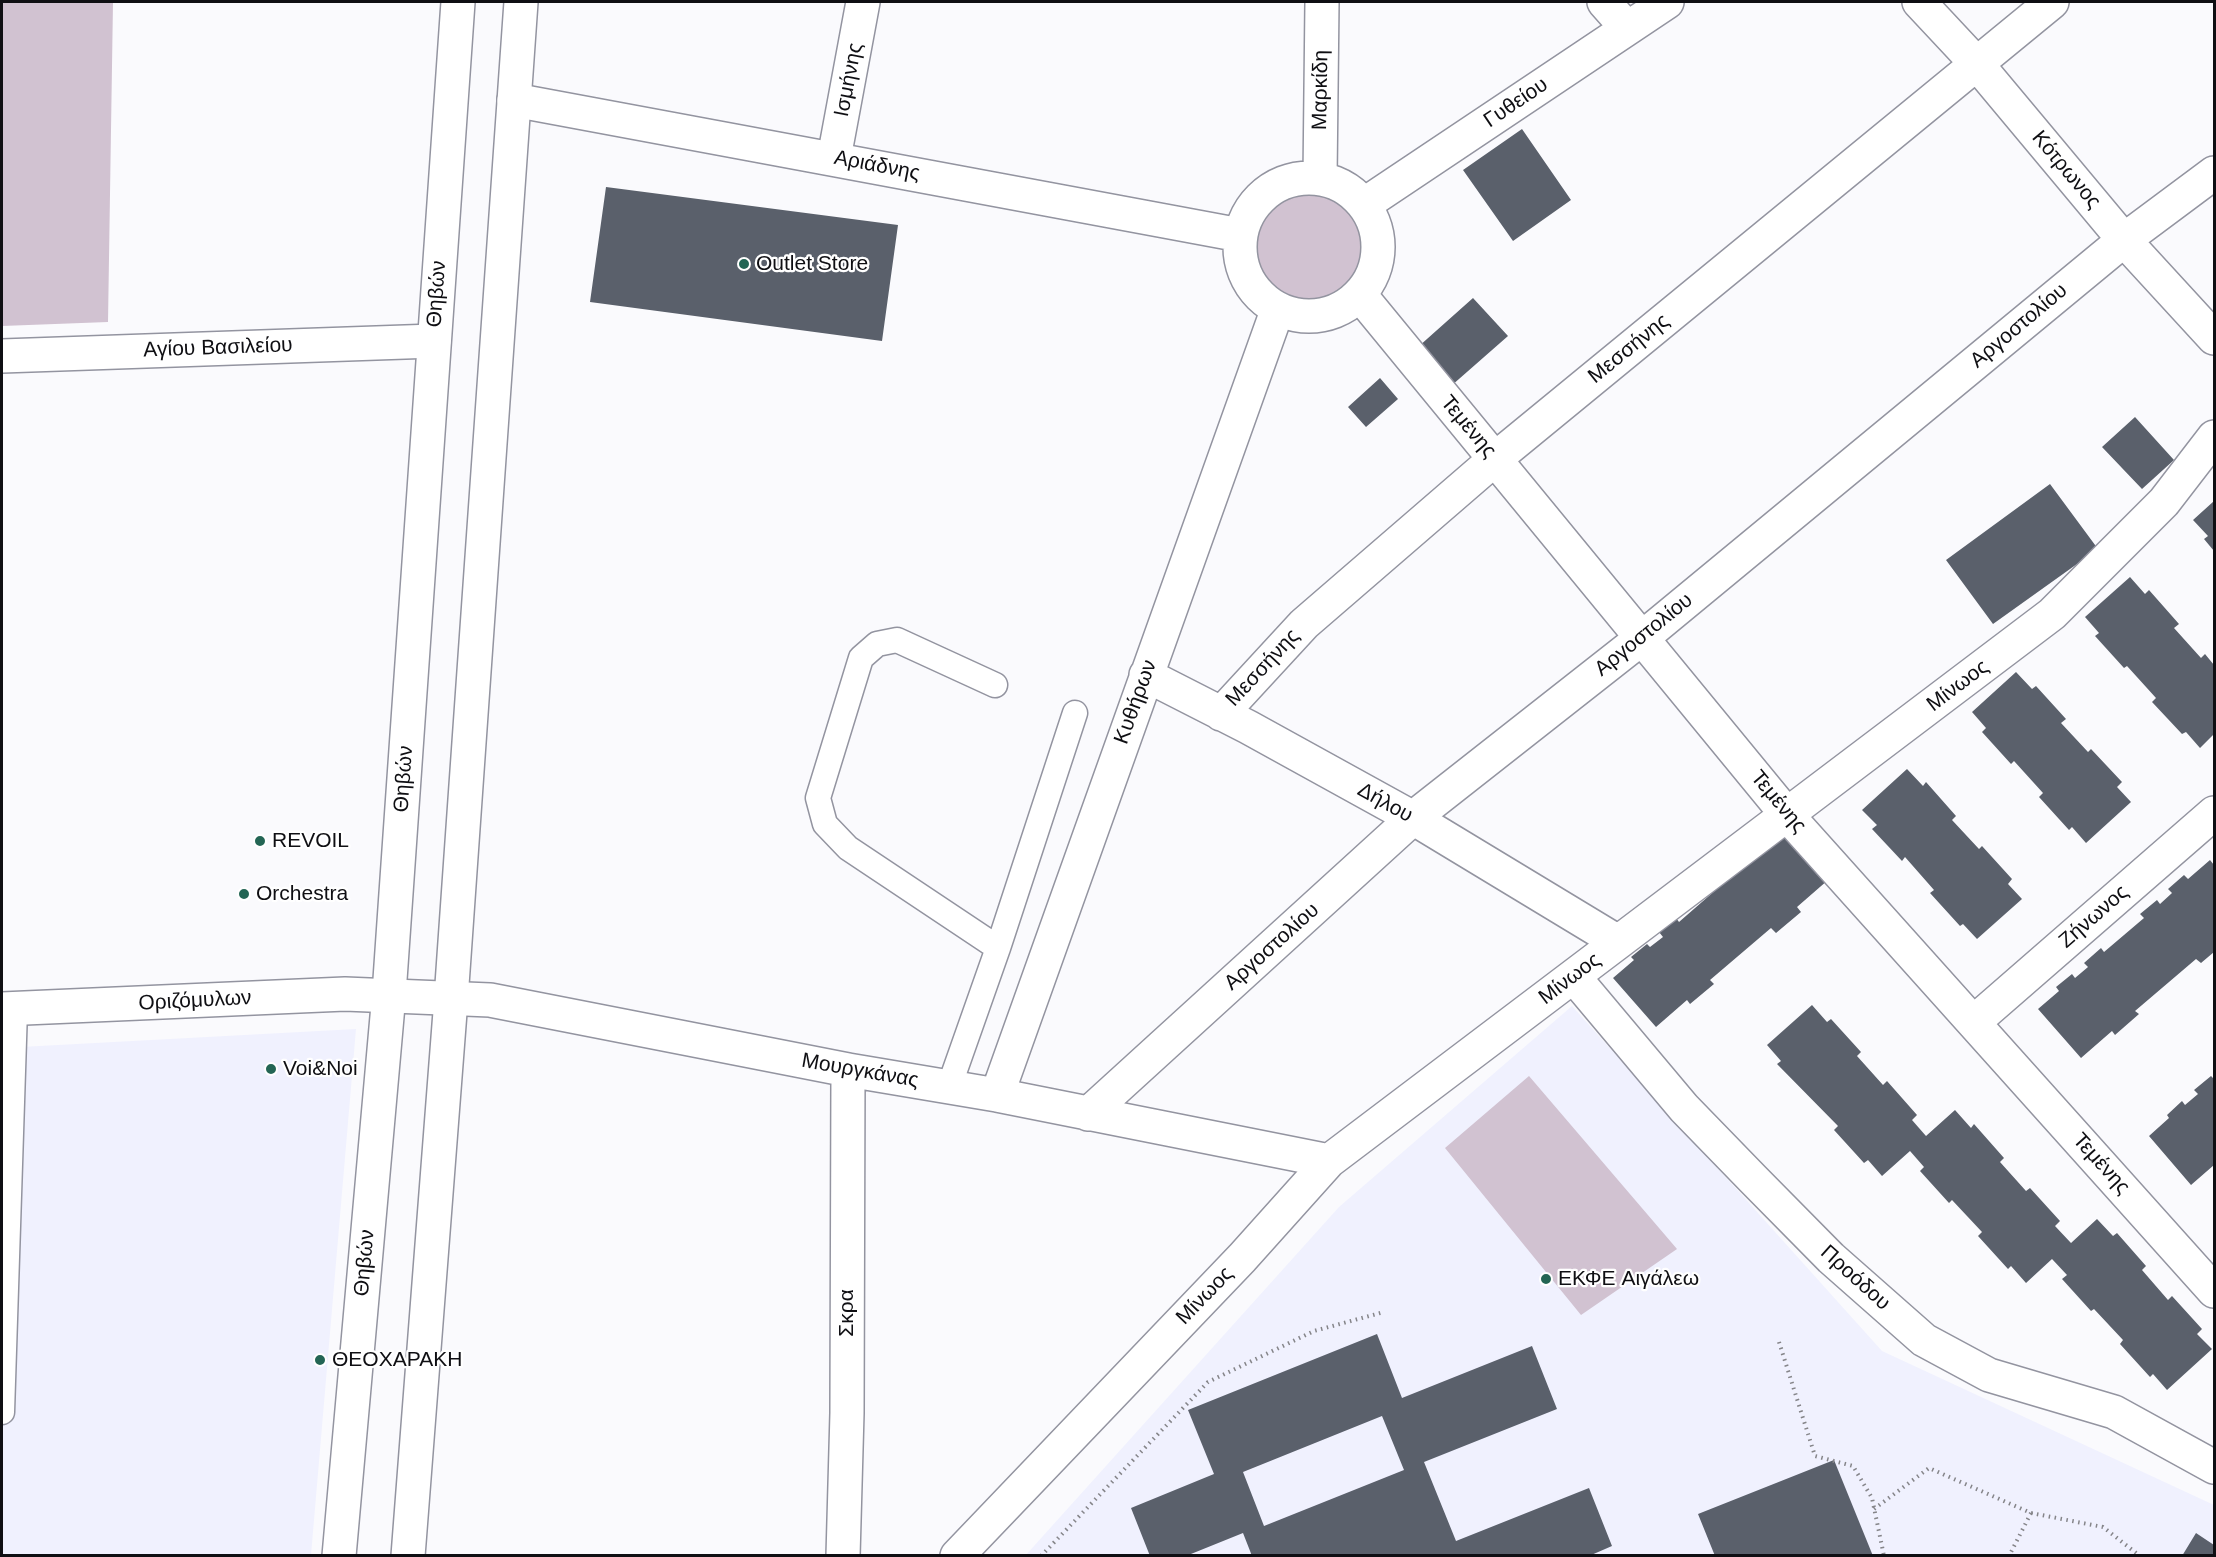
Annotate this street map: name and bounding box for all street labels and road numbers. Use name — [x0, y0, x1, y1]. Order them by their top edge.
street label: Ισμήνης — [829, 41, 869, 119]
street label: Μαρκίδη — [1308, 50, 1334, 130]
street label: Γυθείου — [1479, 72, 1553, 134]
street label: Κότρωνος — [2026, 126, 2106, 214]
street label: Αριάδνης — [832, 145, 922, 187]
street label: Θηβών — [422, 260, 452, 328]
street label: Αργοστολίου — [1965, 278, 2073, 374]
street label: Μεσσήνης — [1583, 309, 1675, 389]
street label: Αγίου Βασιλείου — [143, 333, 293, 363]
street label: Τεμένης — [1435, 391, 1501, 463]
street label: Αργοστολίου — [1590, 588, 1698, 682]
street label: Μεσσήνης — [1221, 624, 1305, 712]
street label: Μίνωος — [1922, 655, 1994, 717]
street label: Κυθήρων — [1109, 656, 1163, 748]
street label: Θηβών — [389, 745, 419, 813]
street label: Τεμένης — [1745, 766, 1811, 838]
street label: Δήλου — [1353, 778, 1417, 828]
street label: Ζήνωνος — [2054, 880, 2134, 954]
street label: Αργοστολίου — [1219, 898, 1325, 996]
street label: Μίνωος — [1534, 948, 1606, 1010]
street label: Οριζόμυλων — [138, 985, 252, 1017]
street label: Μουργκάνας — [800, 1048, 920, 1094]
street label: Τεμένης — [2067, 1128, 2135, 1200]
street label: Θηβών — [350, 1229, 380, 1297]
street label: Προόδου — [1815, 1240, 1895, 1316]
street label: Μίνωος — [1171, 1262, 1239, 1330]
street label: Σκρα — [834, 1289, 860, 1337]

